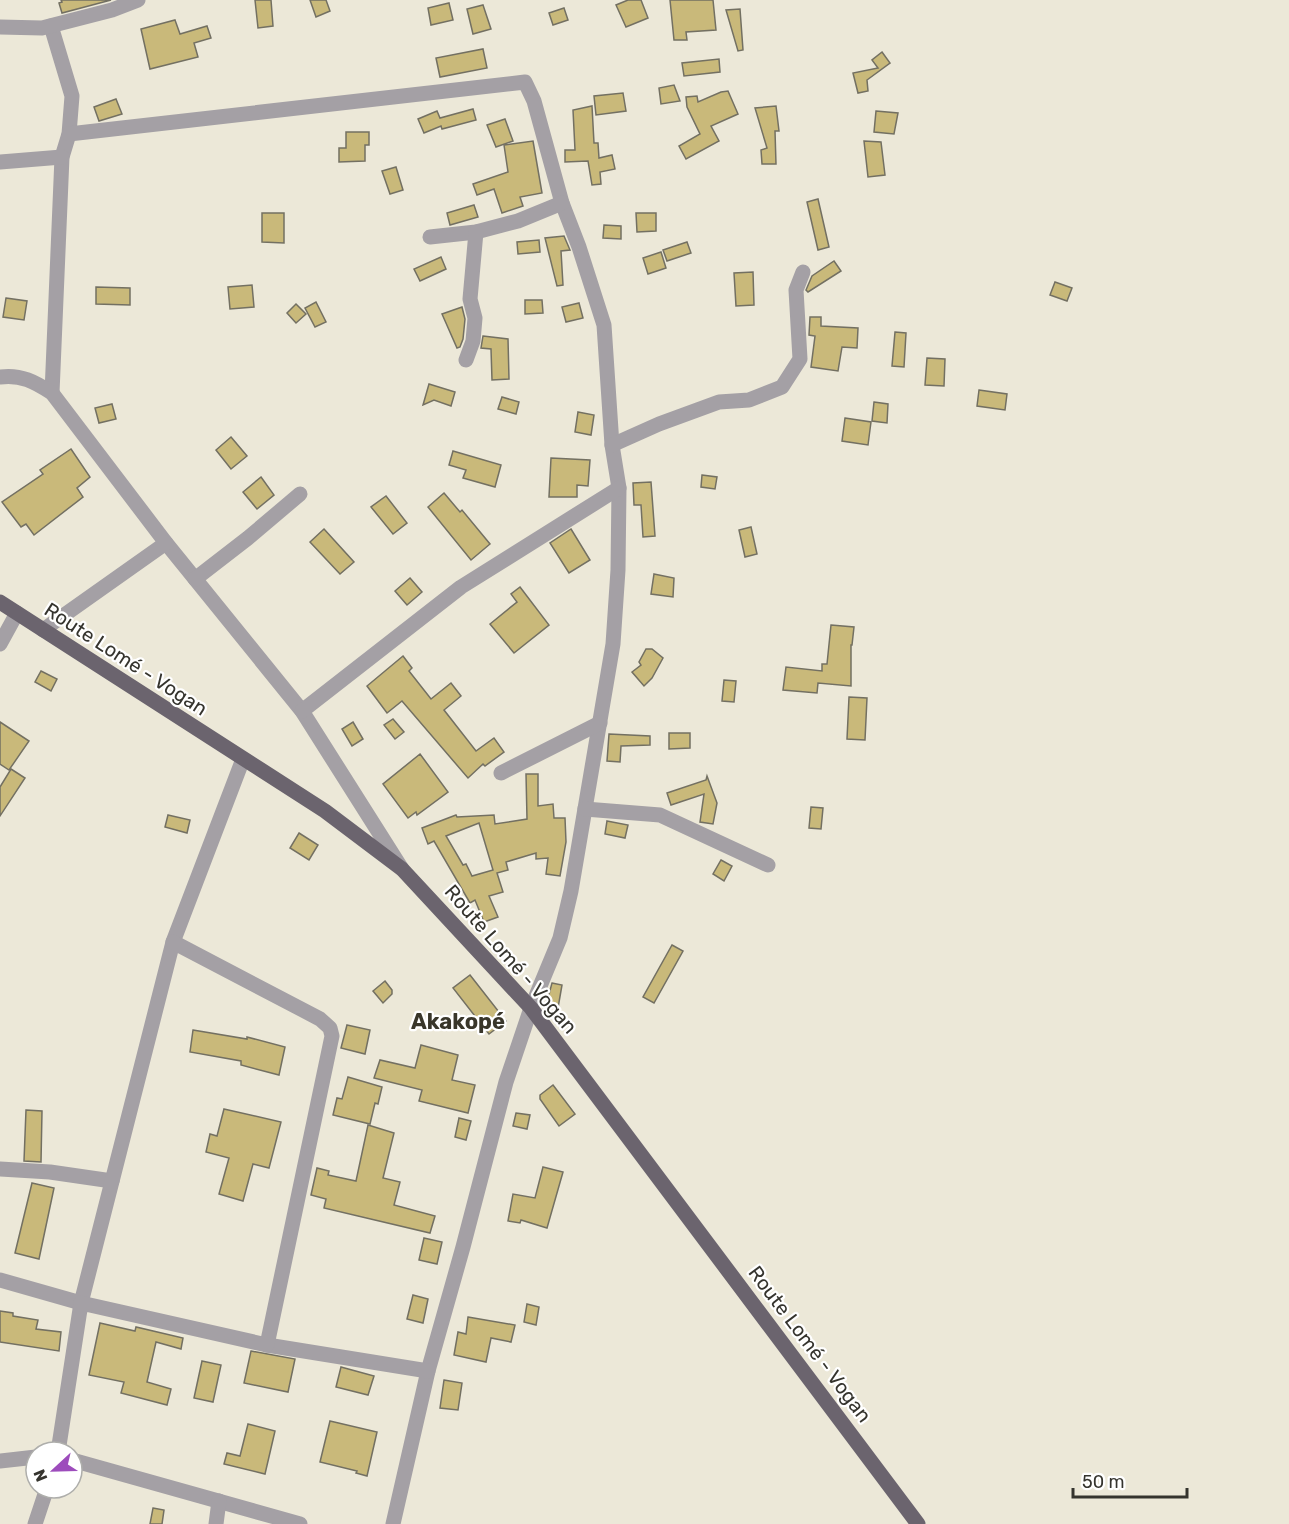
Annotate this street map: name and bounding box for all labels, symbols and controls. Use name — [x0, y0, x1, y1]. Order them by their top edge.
street label: Route Lomé - Vogan — [40, 597, 212, 721]
street label: Route Lomé - Vogan — [440, 880, 582, 1038]
district label: Akakopé — [411, 1008, 505, 1035]
street label: Route Lomé - Vogan — [743, 1261, 877, 1427]
north arrow — [24, 1440, 84, 1500]
scale bar — [1073, 1461, 1187, 1499]
text: N — [30, 1467, 52, 1484]
text: 50 m — [1082, 1471, 1125, 1493]

